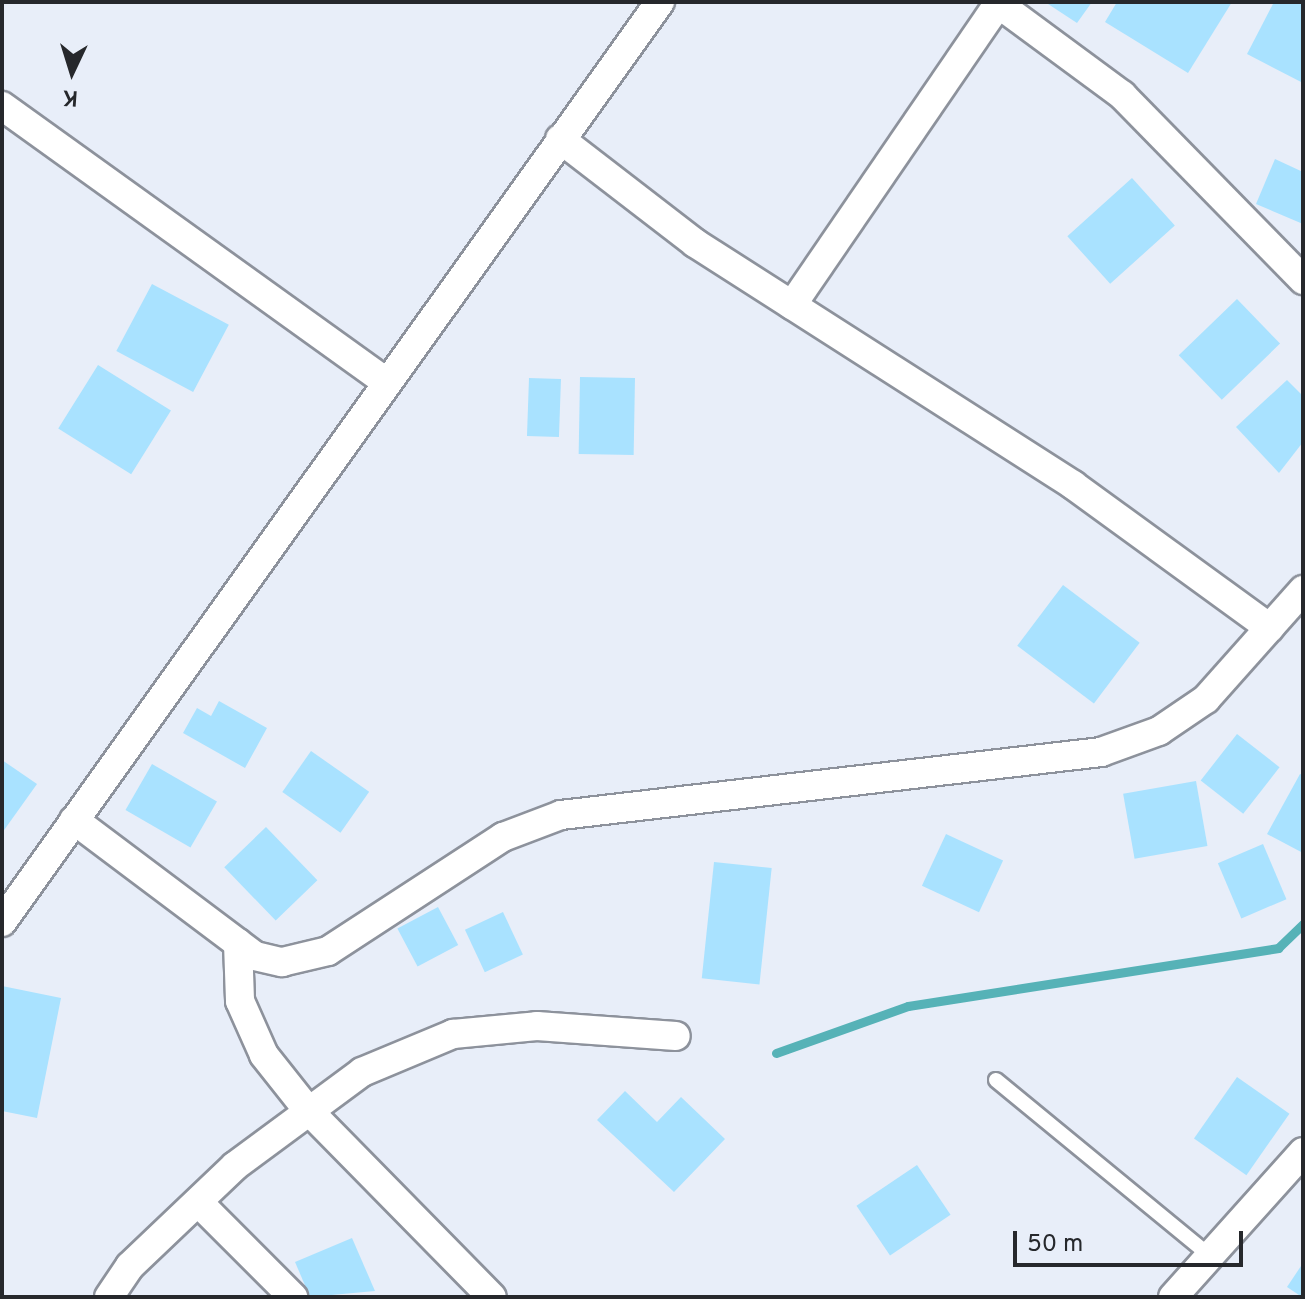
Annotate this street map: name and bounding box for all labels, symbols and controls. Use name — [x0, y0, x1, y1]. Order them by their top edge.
north arrow — [32, 32, 112, 112]
text: K — [62, 82, 79, 110]
scale bar — [1017, 1215, 1247, 1265]
text: 50 m — [1027, 1230, 1083, 1260]

